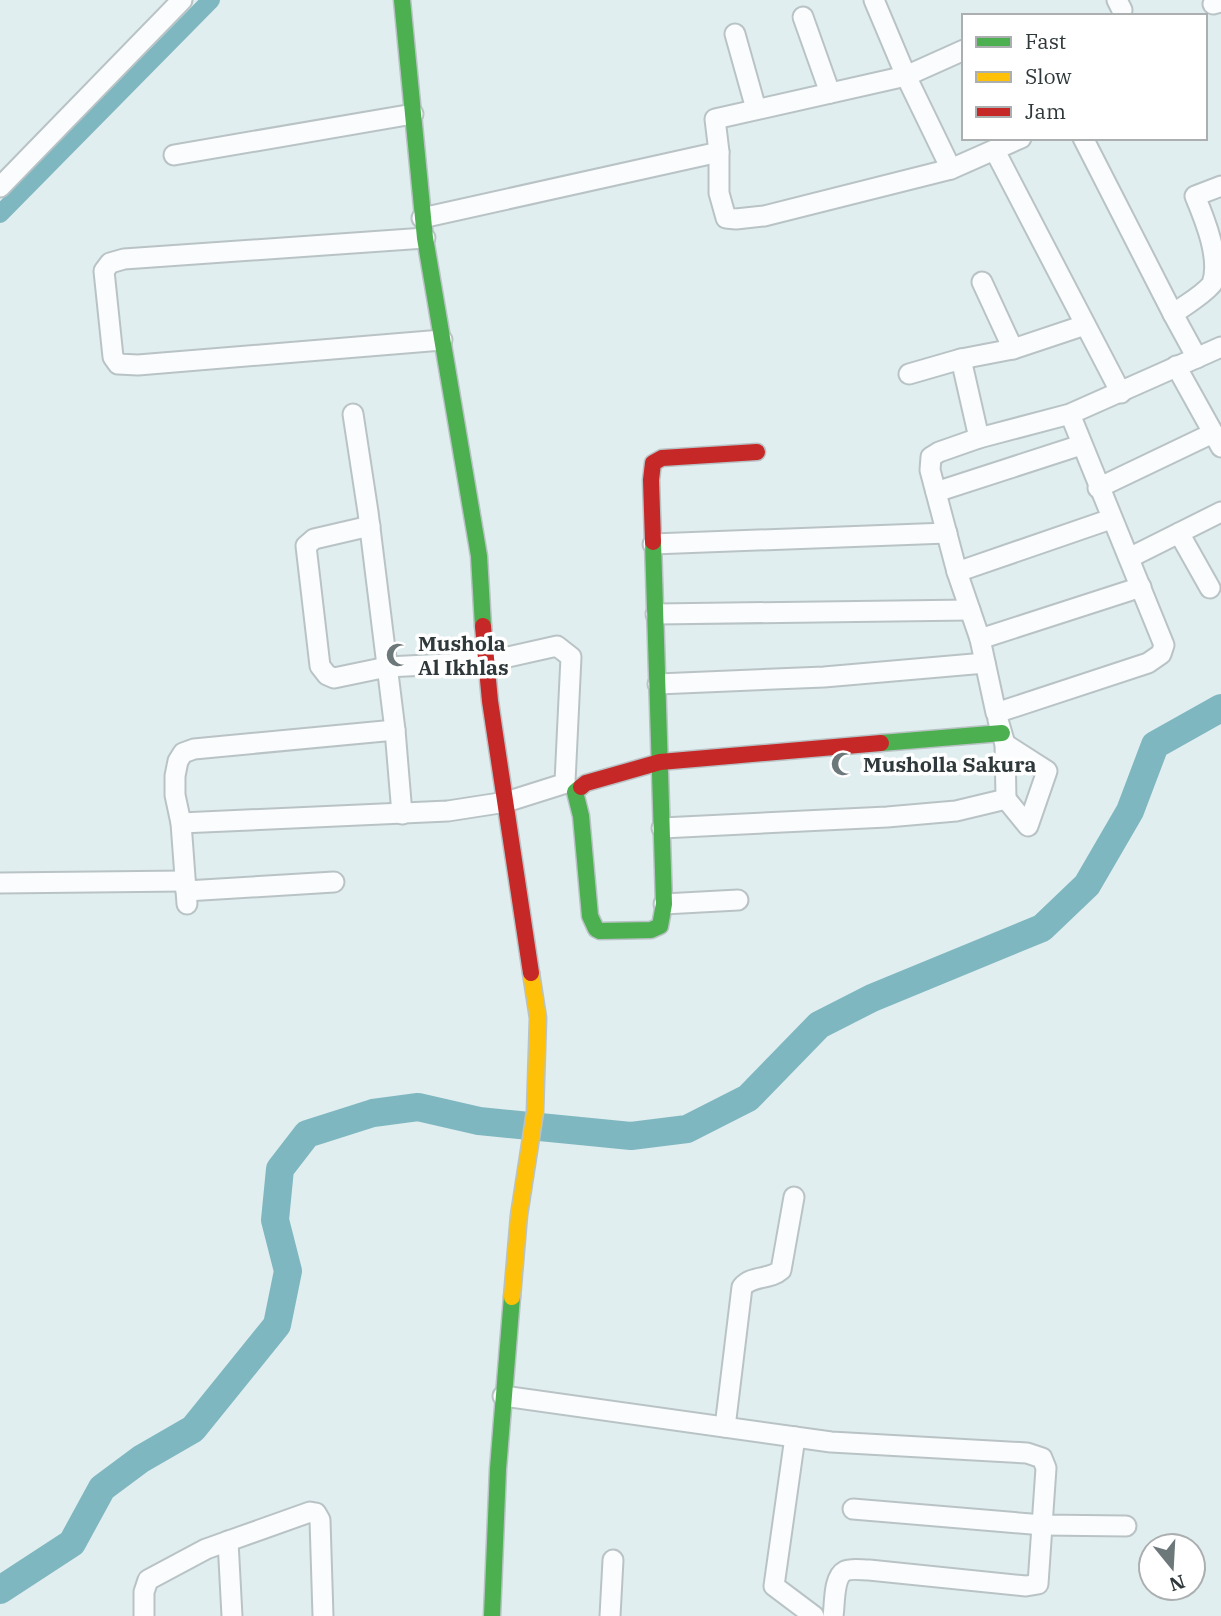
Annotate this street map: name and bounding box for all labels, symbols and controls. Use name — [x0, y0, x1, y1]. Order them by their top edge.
legend — [962, 14, 1207, 140]
text: Fast — [1025, 27, 1066, 55]
text: Slow — [1025, 62, 1072, 90]
text: Jam — [1025, 97, 1066, 125]
place label: Mushola Al Ikhlas — [418, 629, 509, 681]
mosque icon: Mushola Al Ikhlas — [384, 641, 412, 669]
mosque icon: Musholla Sakura — [829, 750, 857, 778]
place label: Musholla Sakura — [863, 750, 1037, 778]
north arrow — [1137, 1532, 1207, 1602]
text: N — [1166, 1569, 1188, 1597]

